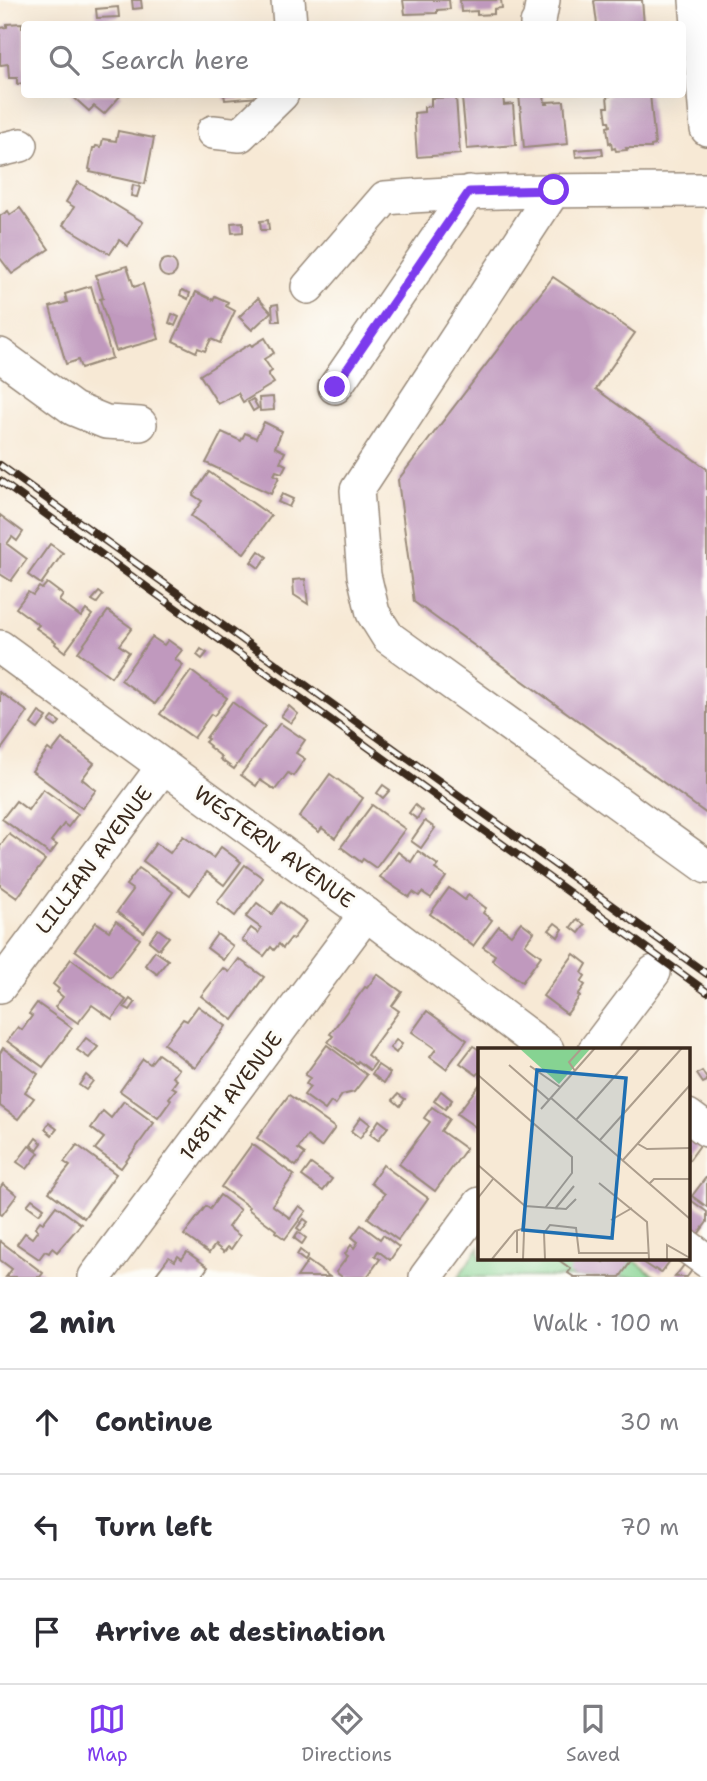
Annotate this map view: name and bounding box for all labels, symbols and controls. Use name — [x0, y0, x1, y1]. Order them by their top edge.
search box — [21, 21, 686, 98]
icon: search — [45, 41, 83, 79]
text: Search here — [101, 42, 250, 77]
route start — [538, 174, 569, 205]
route end — [319, 371, 350, 402]
street label: WESTERN AVENUE — [188, 779, 360, 915]
street label: LILLIAN AVENUE — [29, 780, 159, 940]
street label: 148TH AVENUE — [173, 1026, 289, 1166]
inset map — [478, 1048, 690, 1260]
text: 2 min — [28, 1302, 115, 1343]
text: Walk · 100 m — [533, 1308, 679, 1338]
icon: ahead — [28, 1403, 66, 1441]
text: Continue — [95, 1404, 213, 1439]
text: 30 m — [620, 1407, 679, 1437]
icon: left — [28, 1508, 66, 1546]
text: Turn left — [95, 1509, 212, 1544]
text: 70 m — [620, 1512, 679, 1542]
icon: arrive — [28, 1613, 66, 1651]
text: Arrive at destination — [95, 1614, 385, 1649]
tab: Map — [87, 1700, 128, 1767]
tab: Directions — [302, 1700, 392, 1767]
tab: Saved — [566, 1700, 620, 1767]

